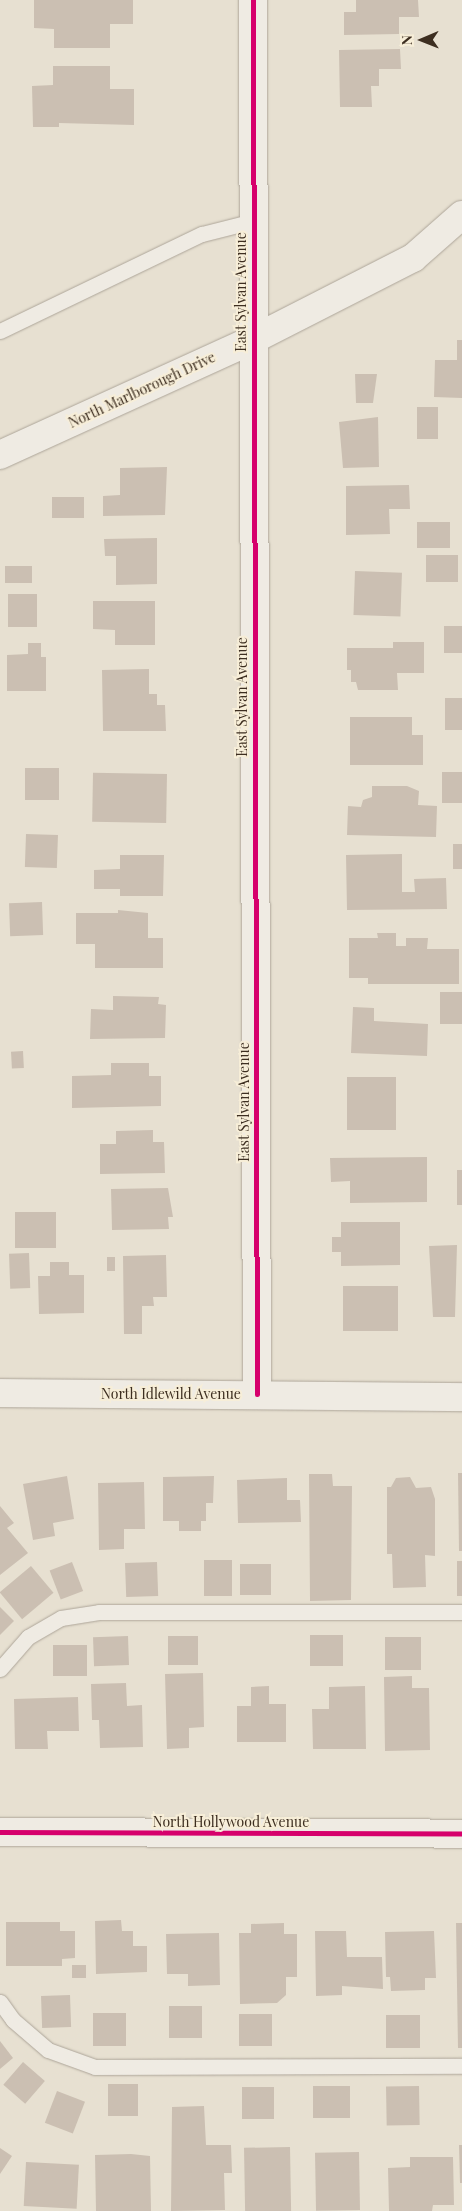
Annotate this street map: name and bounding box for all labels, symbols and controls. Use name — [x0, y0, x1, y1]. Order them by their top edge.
north arrow — [397, 15, 447, 65]
text: N — [397, 35, 416, 45]
street label: East Sylvan Avenue — [233, 232, 249, 352]
street label: North Marlborough Drive — [66, 349, 218, 431]
street label: East Sylvan Avenue — [234, 637, 250, 757]
street label: East Sylvan Avenue — [236, 1042, 252, 1162]
street label: North Idlewild Avenue — [101, 1386, 241, 1402]
street label: North Hollywood Avenue — [153, 1814, 309, 1830]

